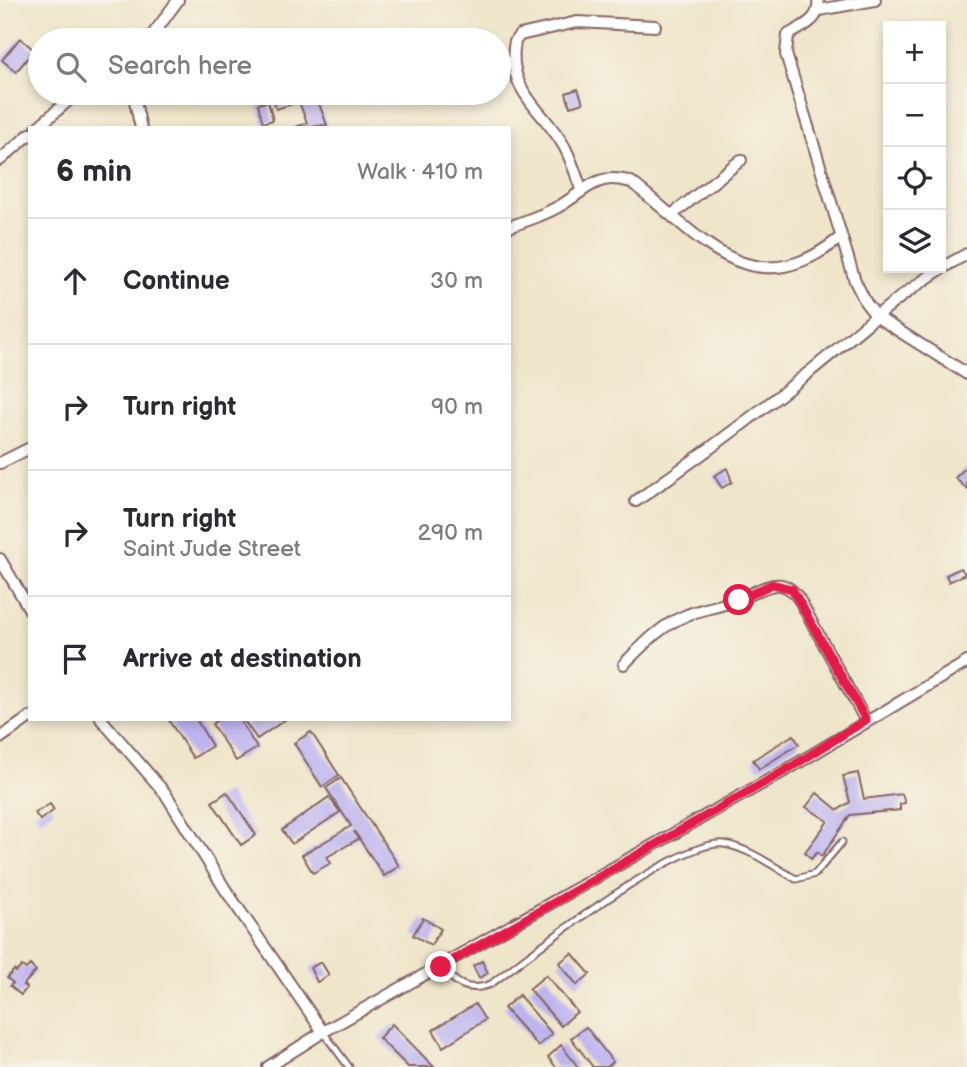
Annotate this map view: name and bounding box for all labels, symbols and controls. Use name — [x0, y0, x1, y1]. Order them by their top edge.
map controls — [883, 21, 946, 273]
button: + — [883, 21, 946, 84]
search box — [28, 28, 511, 105]
icon: search — [52, 48, 90, 86]
text: Search here — [108, 51, 252, 82]
button: − — [883, 84, 946, 147]
button: locate — [883, 147, 946, 210]
text: 6 min — [56, 154, 132, 190]
text: Walk · 410 m — [357, 158, 483, 186]
button: layers — [883, 210, 946, 273]
icon: ahead — [56, 262, 94, 300]
text: Continue — [123, 266, 230, 297]
text: 30 m — [430, 267, 483, 295]
icon: right — [56, 388, 94, 426]
text: Turn right — [123, 392, 236, 423]
text: 90 m — [431, 393, 483, 421]
text: Turn right — [123, 504, 236, 535]
icon: right — [56, 514, 94, 552]
text: 290 m — [417, 519, 483, 547]
text: Saint Jude Street — [123, 535, 301, 563]
route start — [723, 584, 754, 615]
icon: arrive — [56, 640, 94, 678]
text: Arrive at destination — [123, 644, 362, 675]
route end — [425, 951, 456, 982]

